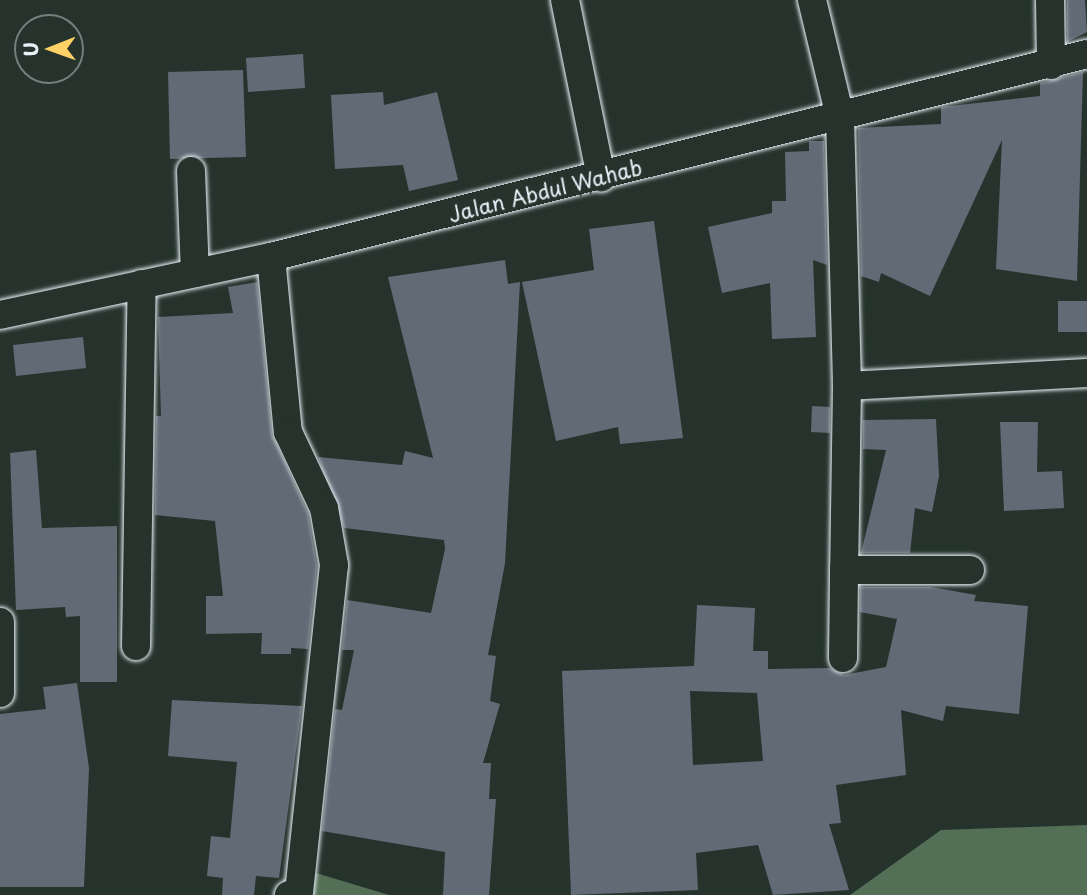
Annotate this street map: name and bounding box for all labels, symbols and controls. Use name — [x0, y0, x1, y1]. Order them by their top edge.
north arrow — [14, 14, 84, 84]
text: U — [16, 42, 44, 57]
street label: Jalan Abdul Wahab — [445, 154, 645, 226]

